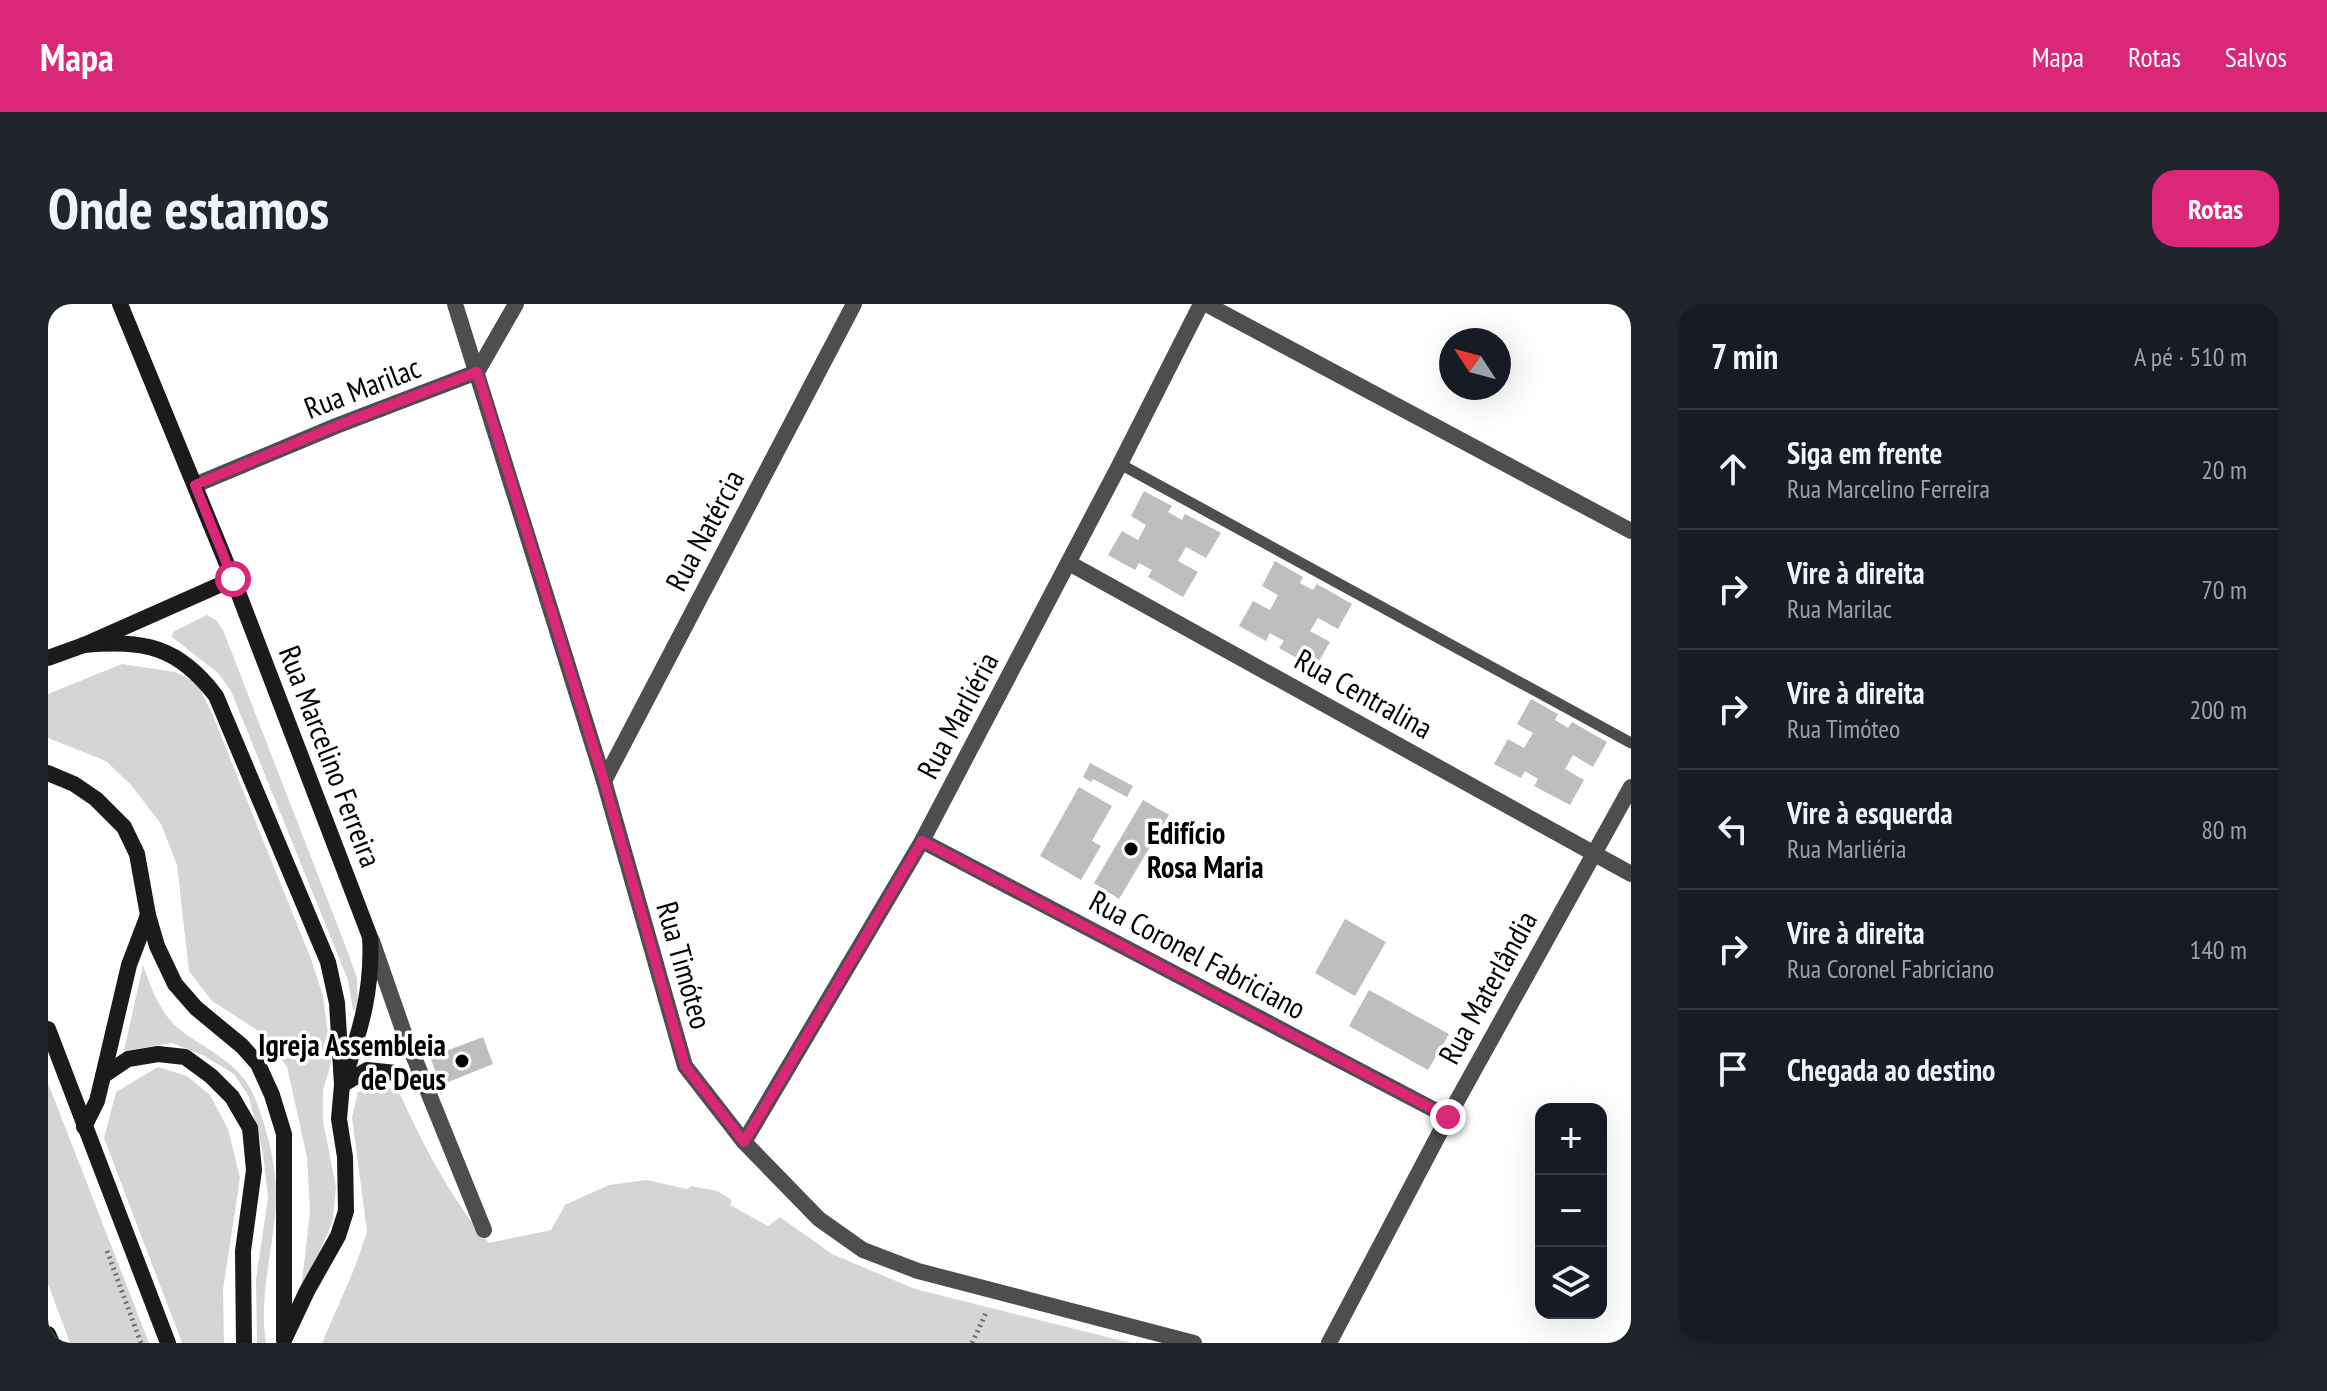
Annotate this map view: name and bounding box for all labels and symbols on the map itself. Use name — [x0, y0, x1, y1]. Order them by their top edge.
north arrow — [1439, 328, 1511, 400]
street label: Rua Marilac — [298, 347, 426, 427]
street label: Rua Natércia — [656, 463, 752, 597]
route start — [215, 561, 251, 597]
street label: Rua Centralina — [1288, 639, 1440, 747]
street label: Rua Marcelino Ferreira — [271, 640, 391, 872]
street label: Rua Marliéria — [907, 645, 1007, 785]
place label: Edifício Rosa Maria — [1147, 813, 1264, 886]
marker: Edifício Rosa Maria — [1122, 840, 1140, 858]
street label: Rua Coronel Fabriciano — [1083, 881, 1313, 1027]
street label: Rua Timóteo — [648, 897, 722, 1033]
street label: Rua Materlândia — [1429, 904, 1545, 1070]
place label: Igreja Assembleia de Deus — [258, 1025, 446, 1098]
marker: Igreja Assembleia de Deus — [453, 1052, 471, 1070]
route end — [1430, 1099, 1466, 1135]

